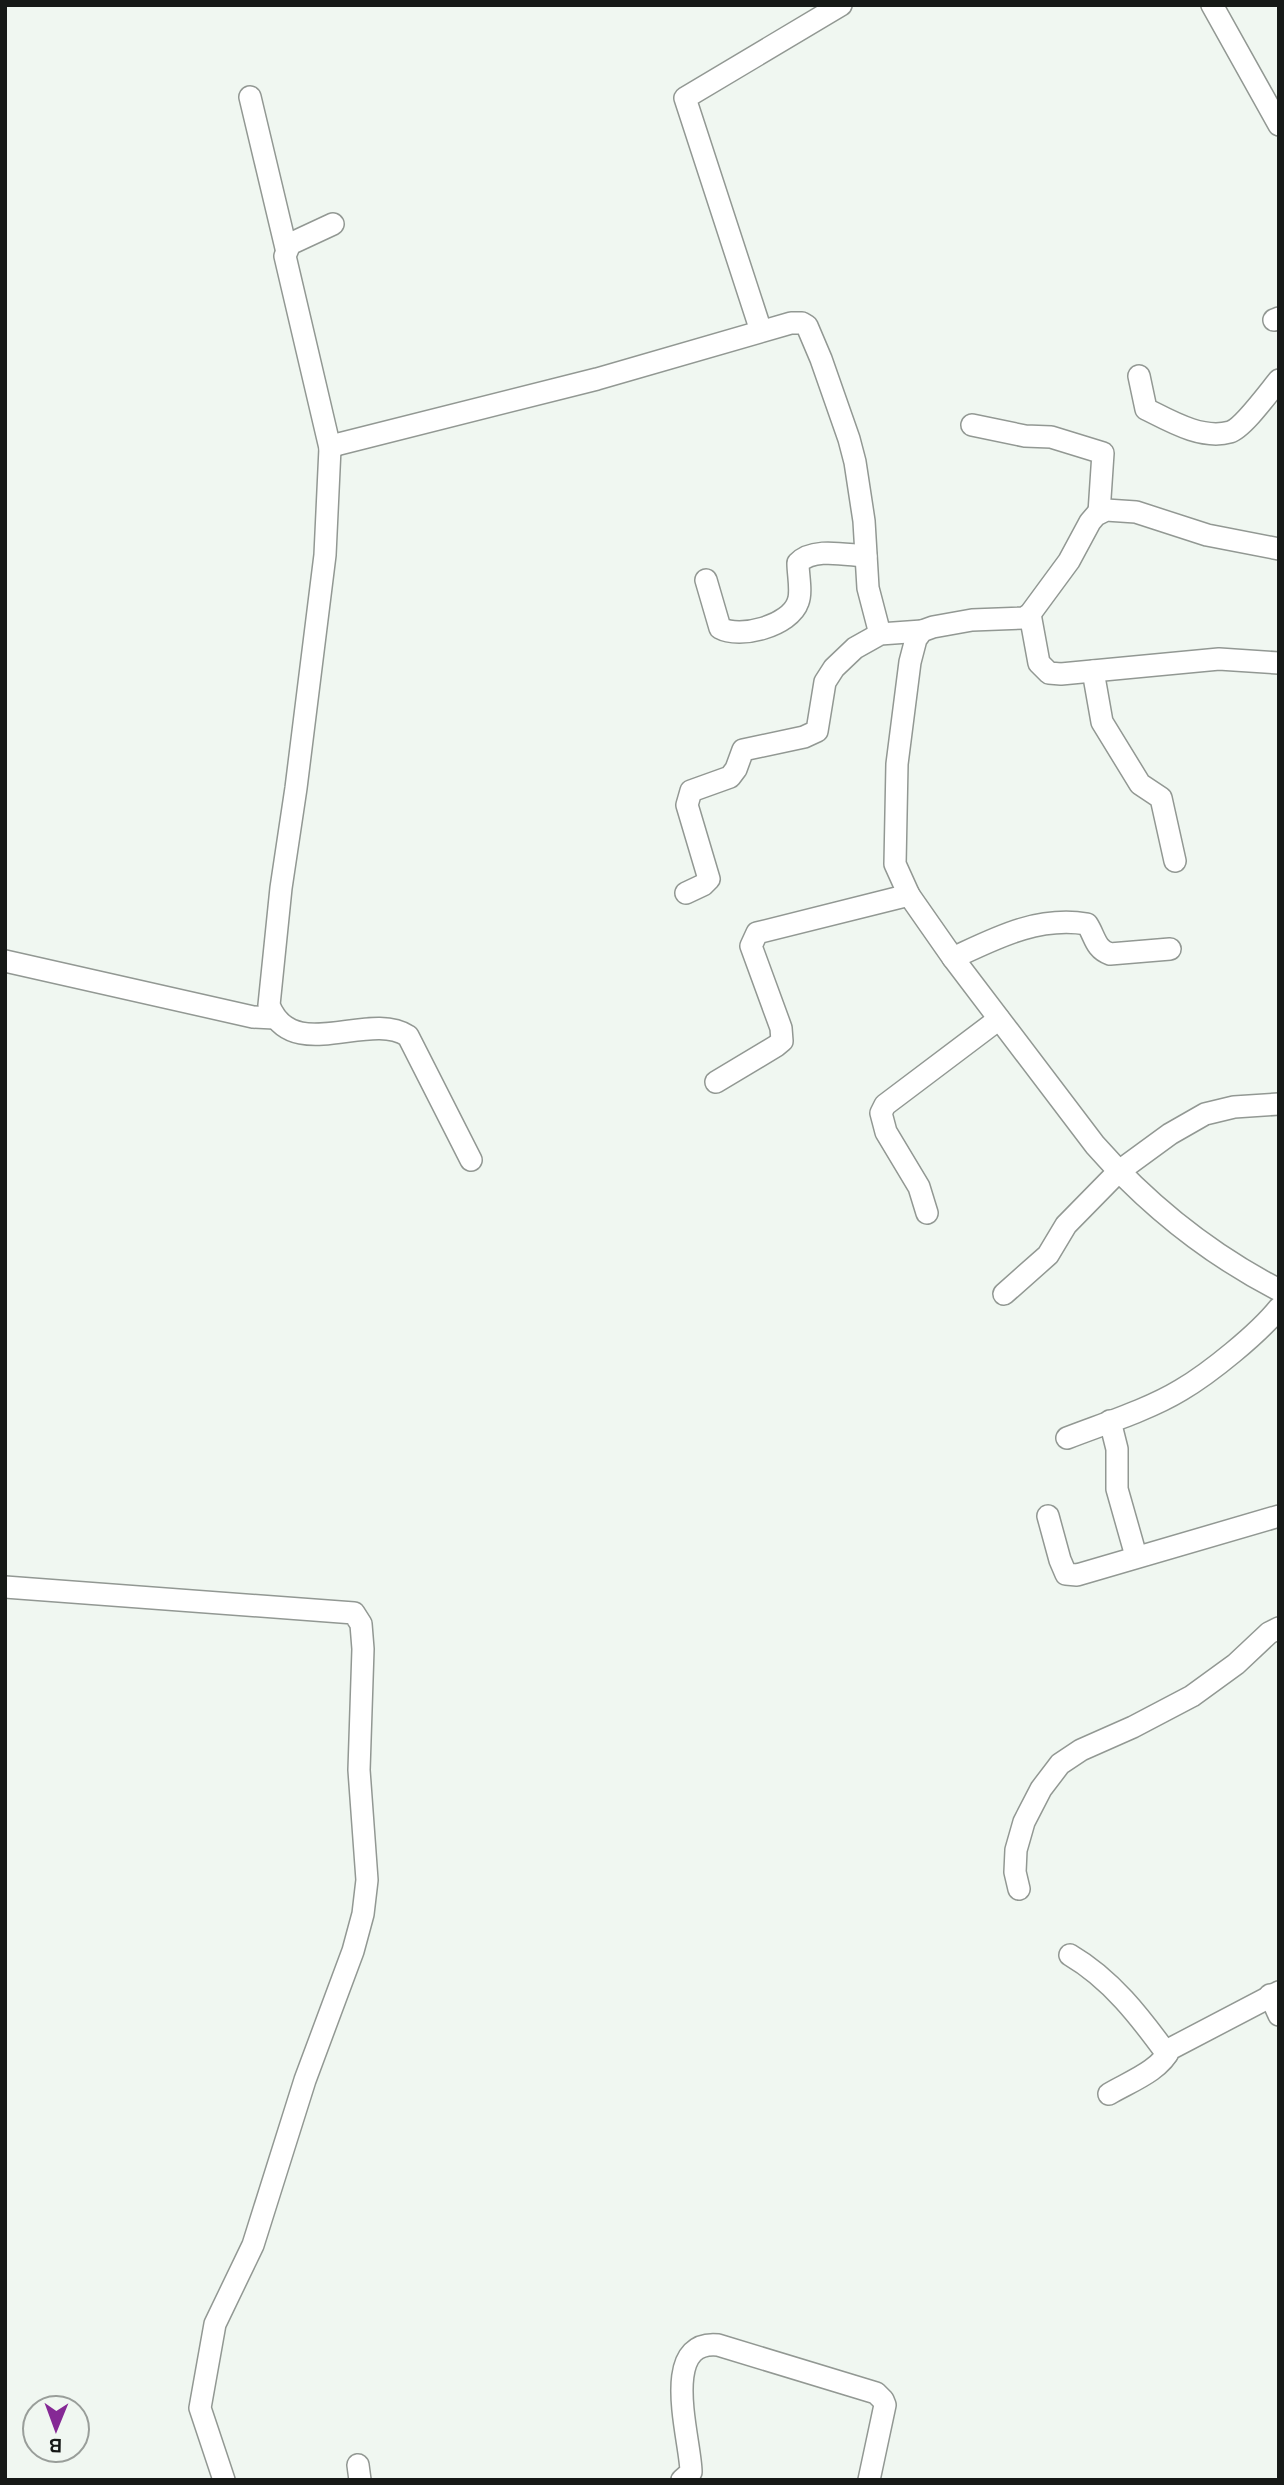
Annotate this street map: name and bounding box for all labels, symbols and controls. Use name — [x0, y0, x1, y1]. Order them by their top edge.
north arrow — [21, 2394, 91, 2464]
text: B — [49, 2435, 62, 2457]

